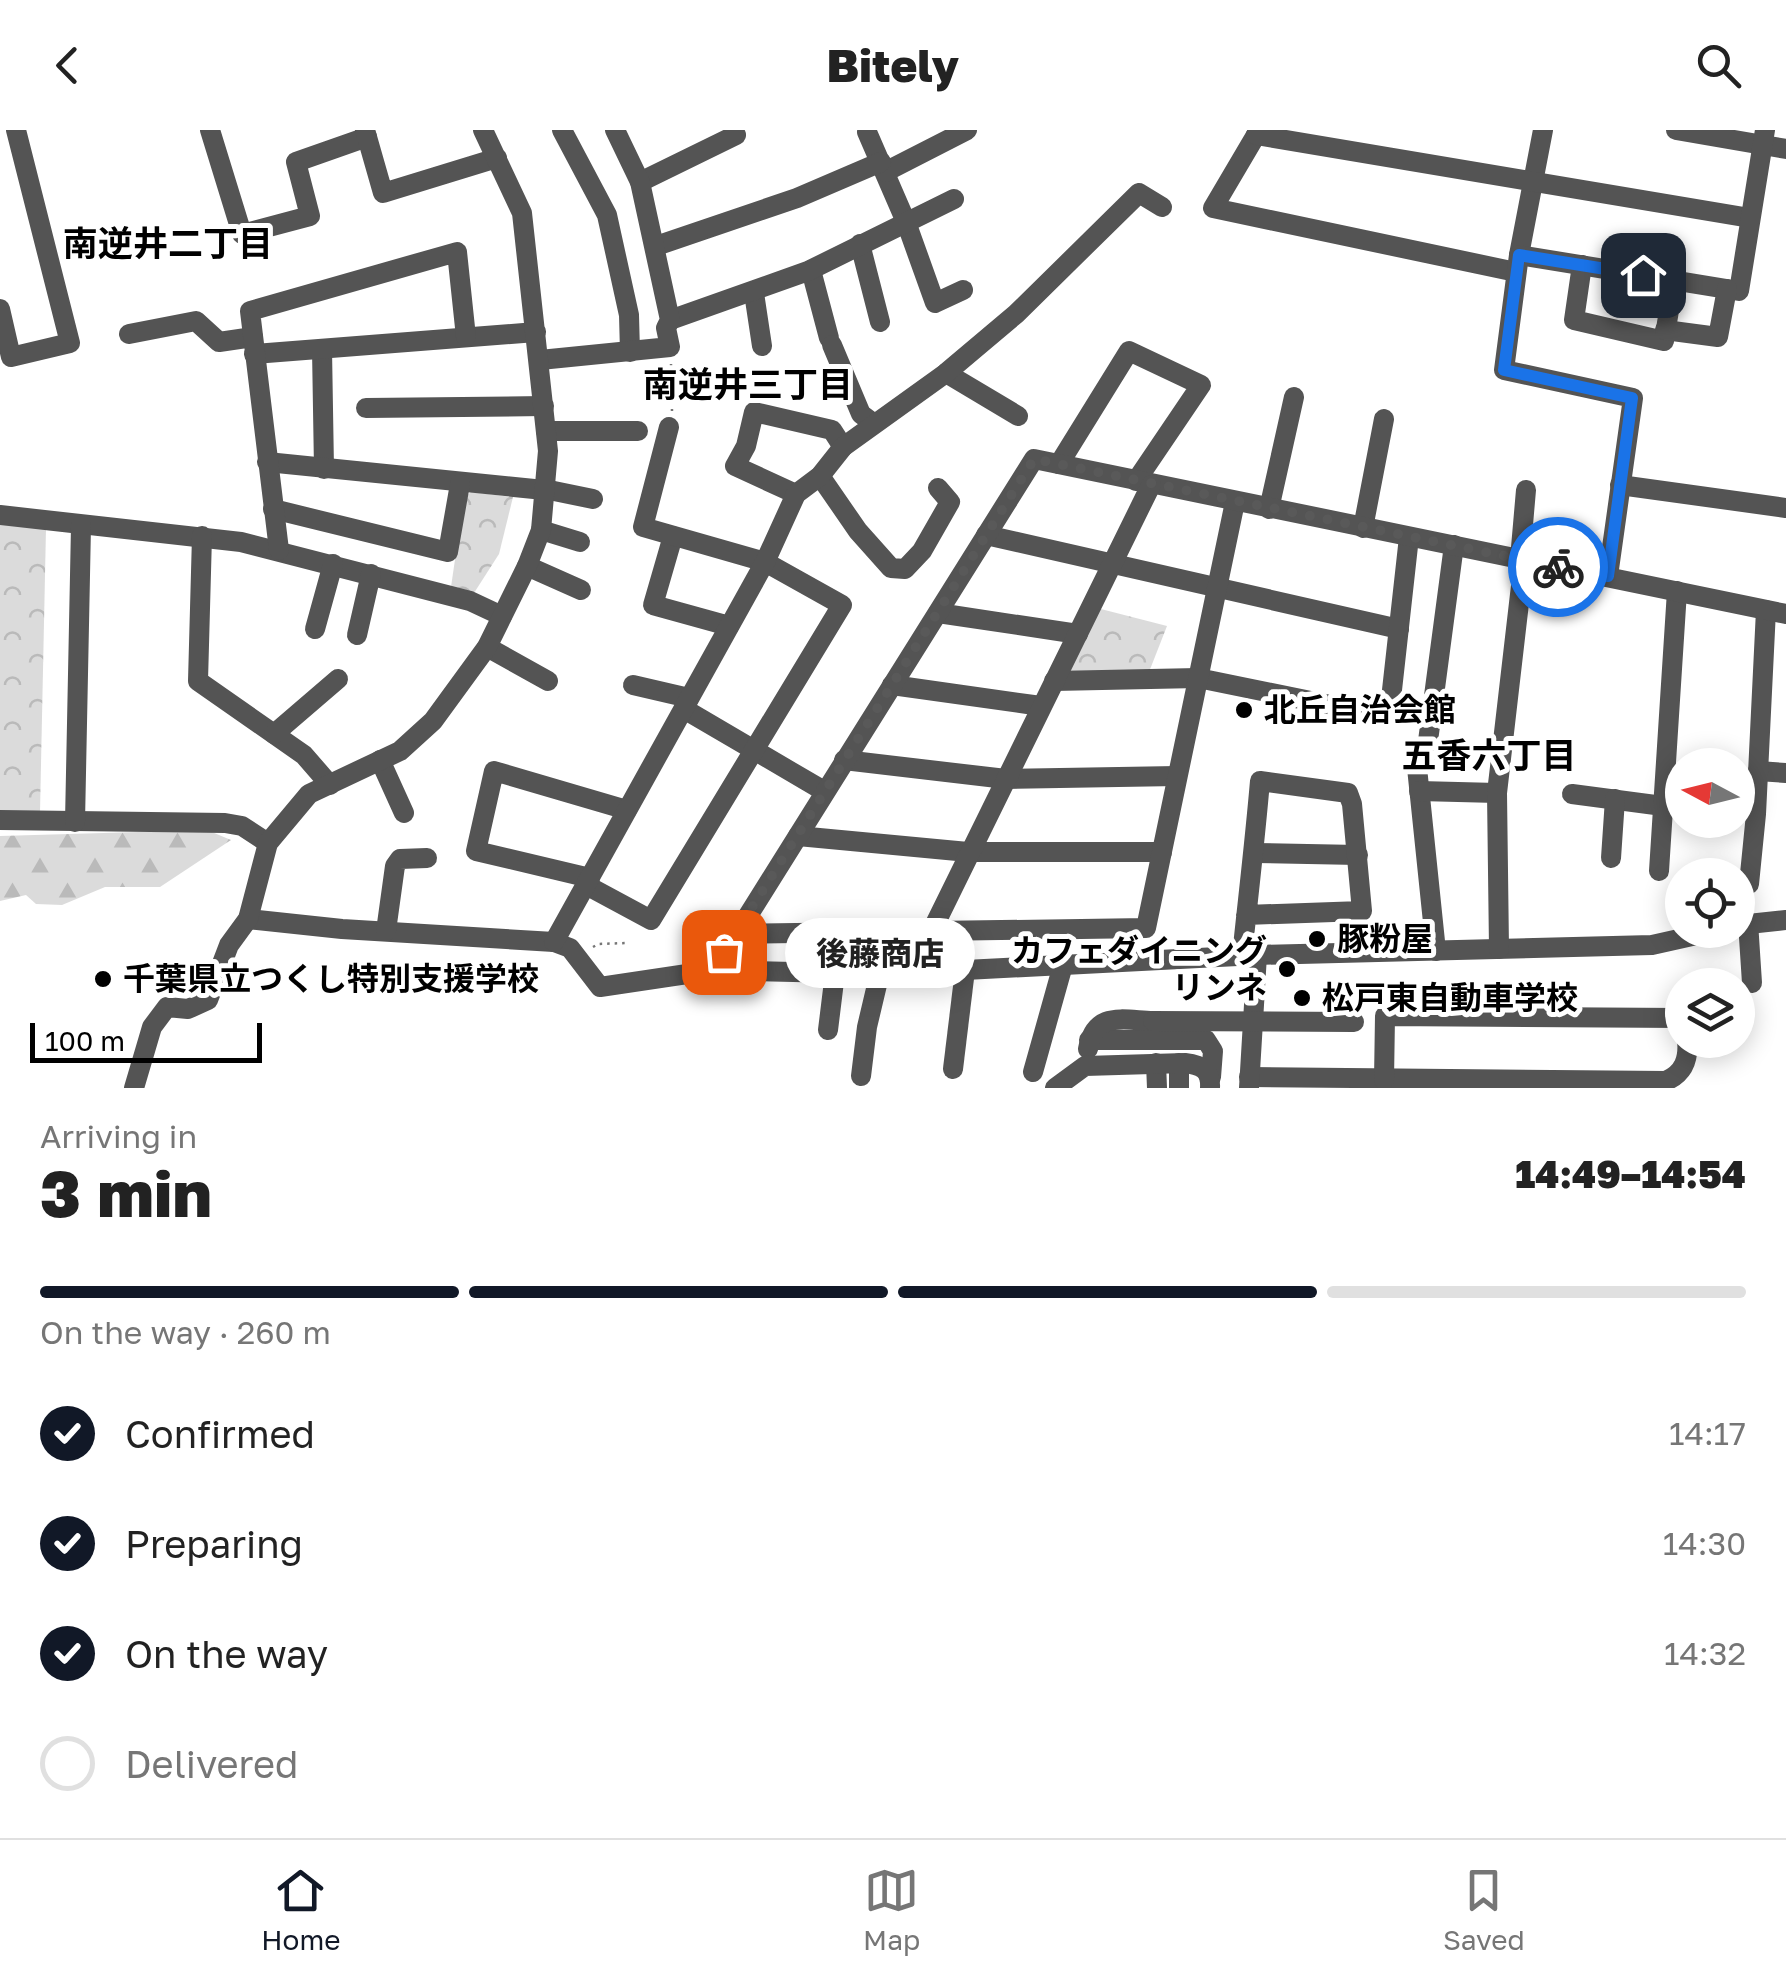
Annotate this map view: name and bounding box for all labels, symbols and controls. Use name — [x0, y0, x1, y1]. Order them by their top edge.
icon: back — [40, 38, 95, 93]
text: Bitely — [827, 38, 959, 92]
icon: search — [1691, 38, 1746, 93]
district label: 南逆井二丁目 — [63, 222, 273, 264]
pin — [1601, 233, 1686, 318]
icon: home — [1616, 248, 1671, 303]
district label: 南逆井三丁目 — [643, 363, 853, 405]
courier — [1508, 517, 1608, 617]
icon: bike — [1531, 540, 1586, 595]
place label: 北丘自治会館 — [1264, 690, 1456, 728]
marker: 北丘自治会館 — [1233, 699, 1255, 721]
district label: 五香六丁目 — [1401, 734, 1577, 776]
north arrow — [1665, 748, 1755, 838]
map controls — [1665, 748, 1755, 1058]
button: locate — [1665, 858, 1755, 948]
pin — [682, 910, 767, 995]
callout: 後藤商店 — [784, 917, 974, 987]
place label: 豚粉屋 — [1337, 919, 1433, 957]
icon: bag — [697, 925, 752, 980]
marker: 豚粉屋 — [1306, 928, 1328, 950]
place label: カフェダイニング リンネ — [1011, 931, 1267, 1006]
text: 後藤商店 — [816, 934, 944, 972]
marker: カフェダイニング リンネ — [1276, 958, 1298, 980]
place label: 千葉県立つくし特別支援学校 — [123, 959, 539, 997]
marker: 千葉県立つくし特別支援学校 — [92, 968, 114, 990]
button: layers — [1665, 968, 1755, 1058]
place label: 松戸東自動車学校 — [1322, 978, 1578, 1016]
marker: 松戸東自動車学校 — [1291, 987, 1313, 1009]
scale bar — [30, 1018, 262, 1063]
text: 100 m — [45, 1024, 125, 1057]
text: Arriving in — [40, 1117, 197, 1155]
text: 14:49–14:54 — [1515, 1151, 1746, 1196]
text: 3 min — [40, 1153, 212, 1231]
text: On the way · 260 m — [40, 1313, 331, 1351]
icon: check — [40, 1406, 95, 1461]
text: Confirmed — [125, 1411, 315, 1456]
text: 14:17 — [1669, 1414, 1746, 1452]
icon: check — [40, 1516, 95, 1571]
text: Preparing — [125, 1521, 303, 1566]
text: 14:30 — [1663, 1524, 1746, 1562]
icon: check — [40, 1626, 95, 1681]
text: On the way — [125, 1631, 328, 1676]
text: 14:32 — [1664, 1634, 1746, 1672]
text: Delivered — [125, 1741, 298, 1786]
tab: Home — [261, 1863, 340, 1956]
tab: Map — [863, 1863, 920, 1956]
tab: Saved — [1443, 1863, 1525, 1956]

